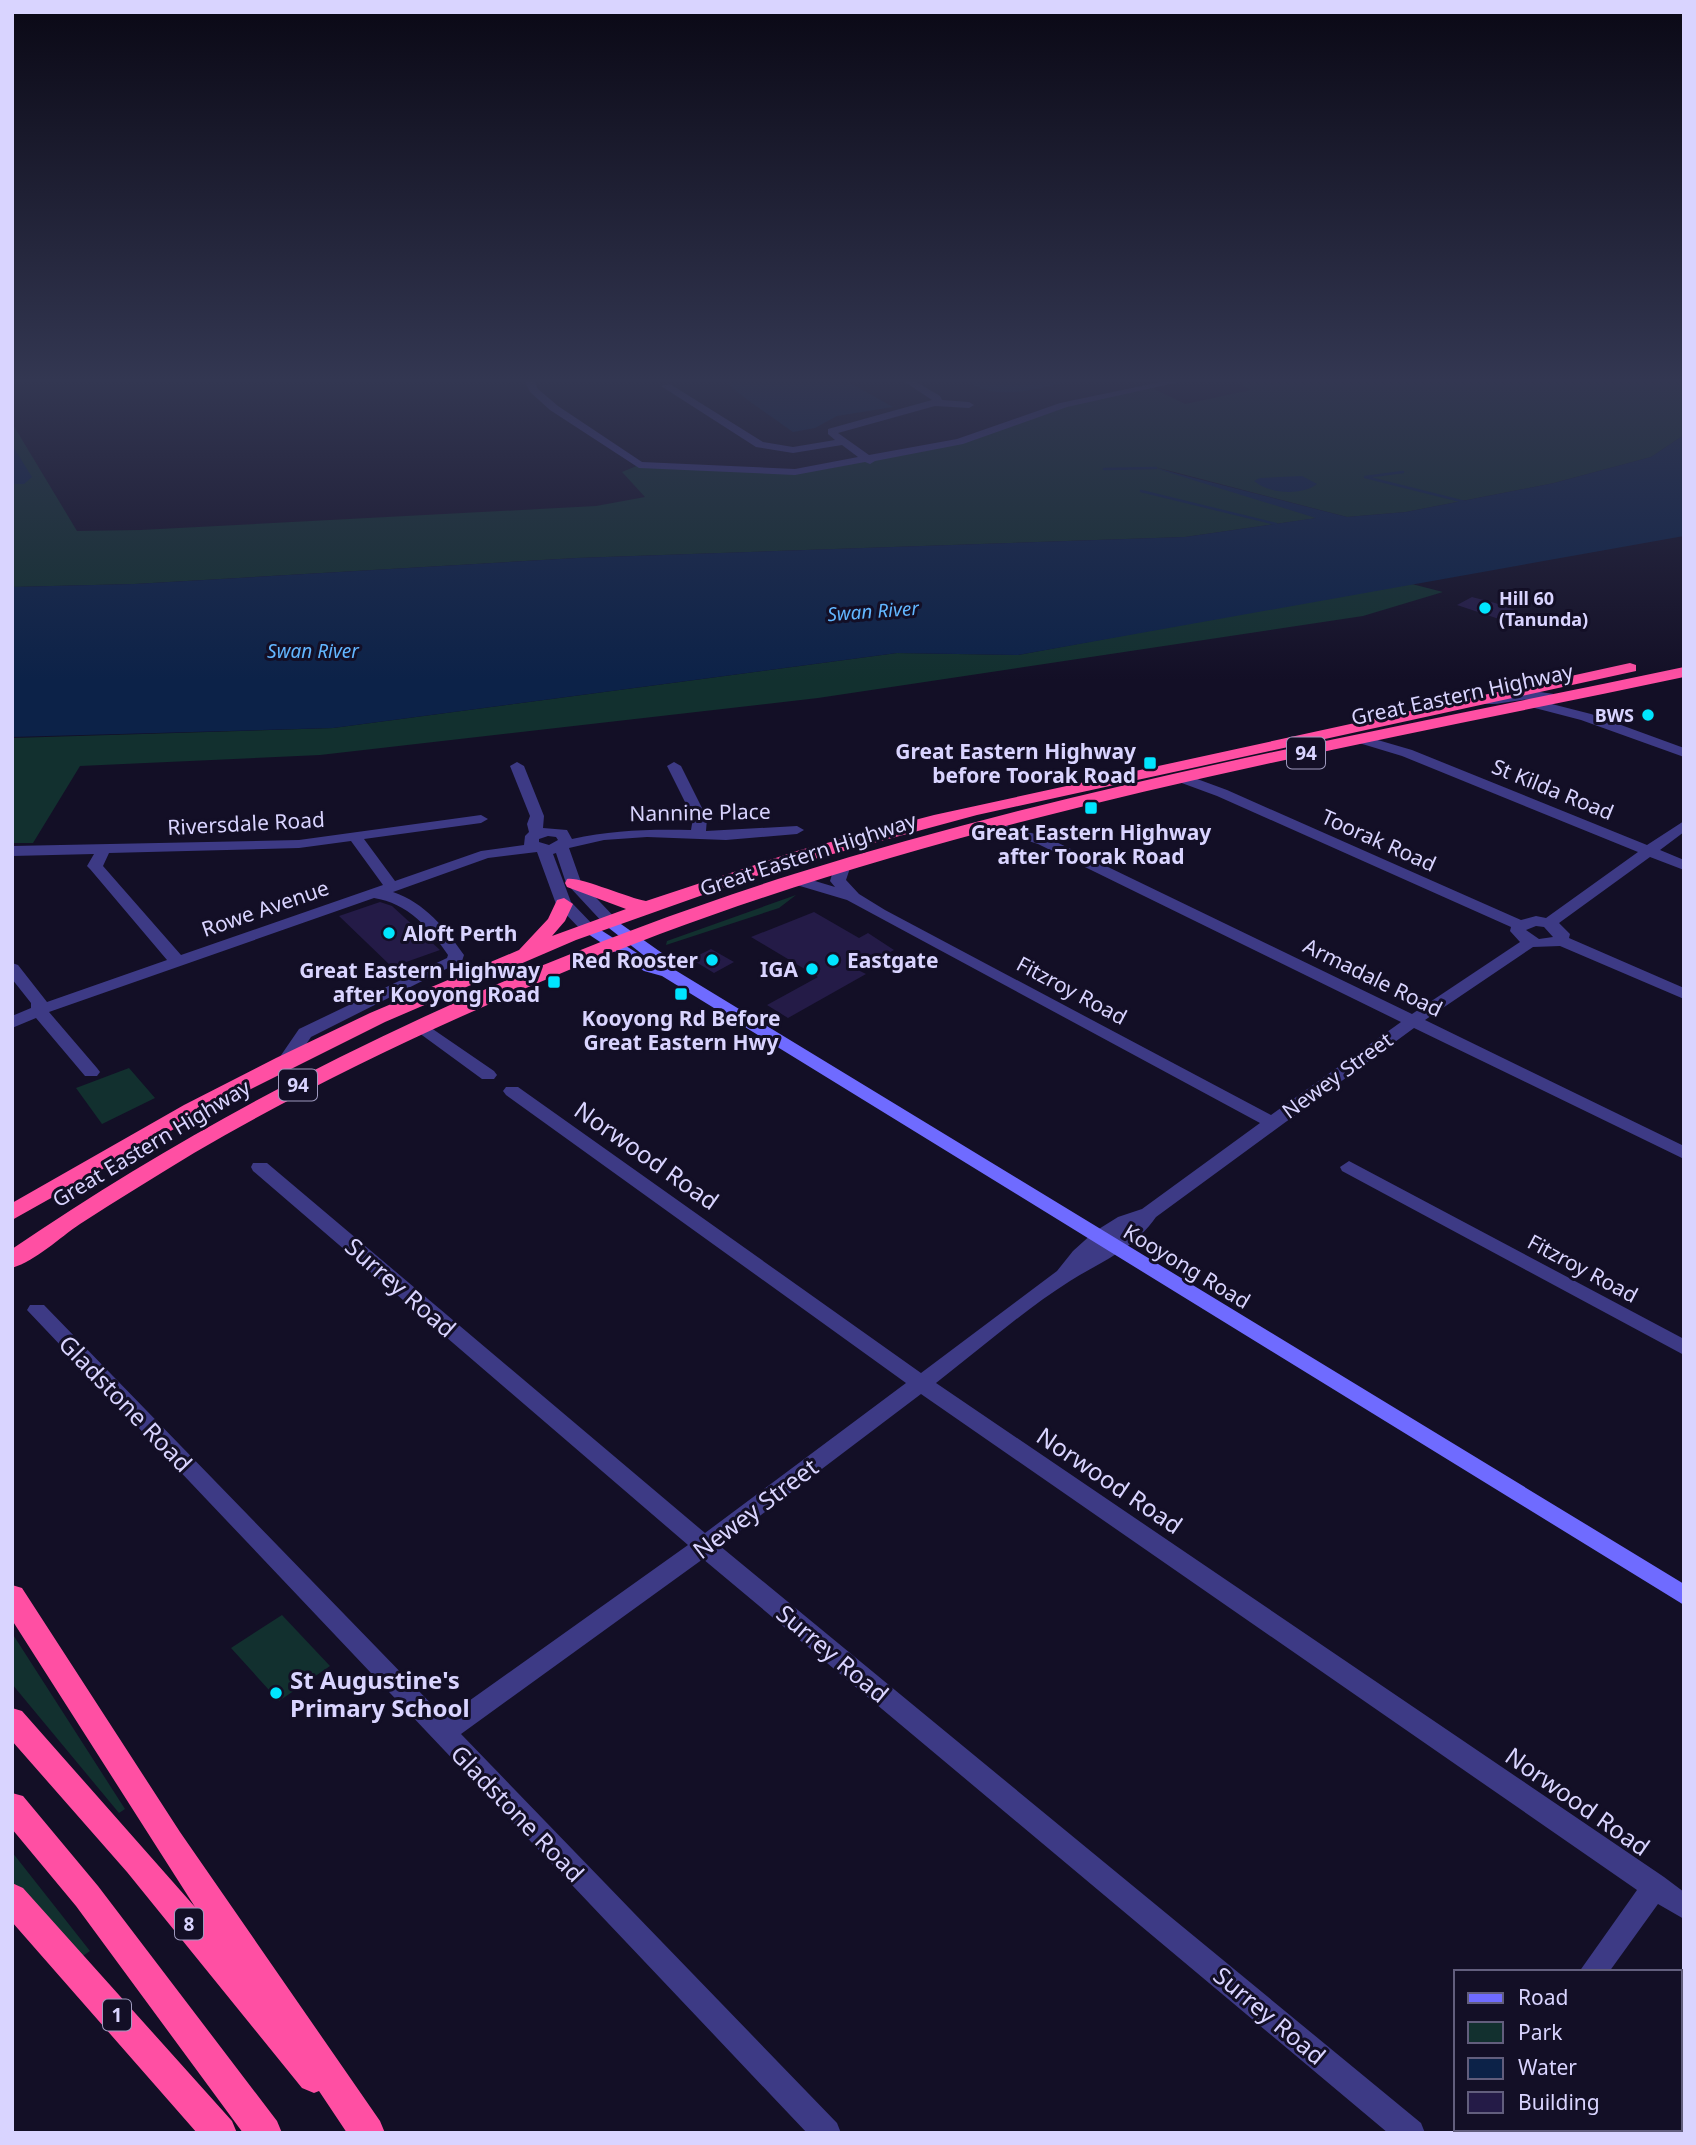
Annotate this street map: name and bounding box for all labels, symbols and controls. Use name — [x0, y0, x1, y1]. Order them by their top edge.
place label: Hill 60 (Tanunda) — [1499, 586, 1588, 631]
water label: Swan River — [826, 595, 921, 627]
marker: Hill 60 (Tanunda) — [1477, 600, 1493, 616]
water label: Swan River — [267, 638, 360, 664]
street label: Great Eastern Highway — [1348, 657, 1576, 731]
place label: BWS — [1595, 703, 1634, 727]
marker: BWS — [1640, 707, 1656, 723]
place label: Great Eastern Highway before Toorak Road — [895, 737, 1136, 789]
road number: 94 — [1287, 738, 1325, 768]
street label: St Kilda Road — [1488, 752, 1618, 826]
marker: Great Eastern Highway before Toorak Road — [1142, 755, 1158, 771]
street label: Nannine Place — [629, 797, 771, 827]
marker: Great Eastern Highway after Toorak Road — [1083, 800, 1099, 816]
street label: Toorak Road — [1317, 802, 1441, 878]
street label: Riversdale Road — [167, 805, 325, 841]
street label: Great Eastern Highway — [696, 806, 920, 902]
place label: Great Eastern Highway after Toorak Road — [971, 818, 1211, 870]
street label: Rowe Avenue — [198, 873, 332, 943]
place label: Aloft Perth — [403, 919, 517, 947]
marker: Aloft Perth — [381, 925, 397, 941]
street label: Armadale Road — [1299, 931, 1447, 1023]
place label: Red Rooster — [571, 946, 699, 974]
place label: Eastgate — [847, 946, 939, 974]
street label: Fitzroy Road — [1012, 949, 1132, 1031]
marker: Red Rooster — [704, 952, 720, 968]
marker: Eastgate — [825, 952, 841, 968]
place label: IGA — [760, 955, 798, 983]
place label: Great Eastern Highway after Kooyong Road — [299, 956, 540, 1008]
marker: IGA — [804, 961, 820, 977]
marker: Great Eastern Highway after Kooyong Road — [546, 974, 562, 990]
marker: Kooyong Rd Before Great Eastern Hwy — [673, 986, 689, 1002]
place label: Kooyong Rd Before Great Eastern Hwy — [581, 1004, 781, 1056]
street label: Newey Street — [1276, 1025, 1398, 1125]
road number: 94 — [279, 1070, 317, 1100]
street label: Great Eastern Highway — [47, 1073, 255, 1213]
street label: Norwood Road — [568, 1093, 726, 1217]
street label: Kooyong Road — [1118, 1217, 1256, 1315]
street label: Fitzroy Road — [1523, 1227, 1643, 1309]
street label: Surrey Road — [339, 1230, 463, 1344]
street label: Gladstone Road — [52, 1327, 200, 1479]
street label: Norwood Road — [1031, 1419, 1189, 1541]
street label: Newey Street — [686, 1450, 825, 1566]
street label: Surrey Road — [770, 1596, 896, 1710]
place label: St Augustine's Primary School — [290, 1663, 470, 1724]
marker: St Augustine's Primary School — [268, 1685, 284, 1701]
street label: Gladstone Road — [444, 1737, 592, 1889]
street label: Norwood Road — [1499, 1739, 1657, 1863]
road number: 8 — [175, 1908, 203, 1940]
street label: Surrey Road — [1207, 1958, 1333, 2072]
legend — [1454, 1970, 1682, 2131]
text: Road — [1518, 1983, 1568, 2011]
road number: 1 — [103, 1999, 131, 2030]
text: Park — [1518, 2018, 1563, 2046]
text: Water — [1518, 2053, 1577, 2081]
text: Building — [1518, 2088, 1600, 2116]

